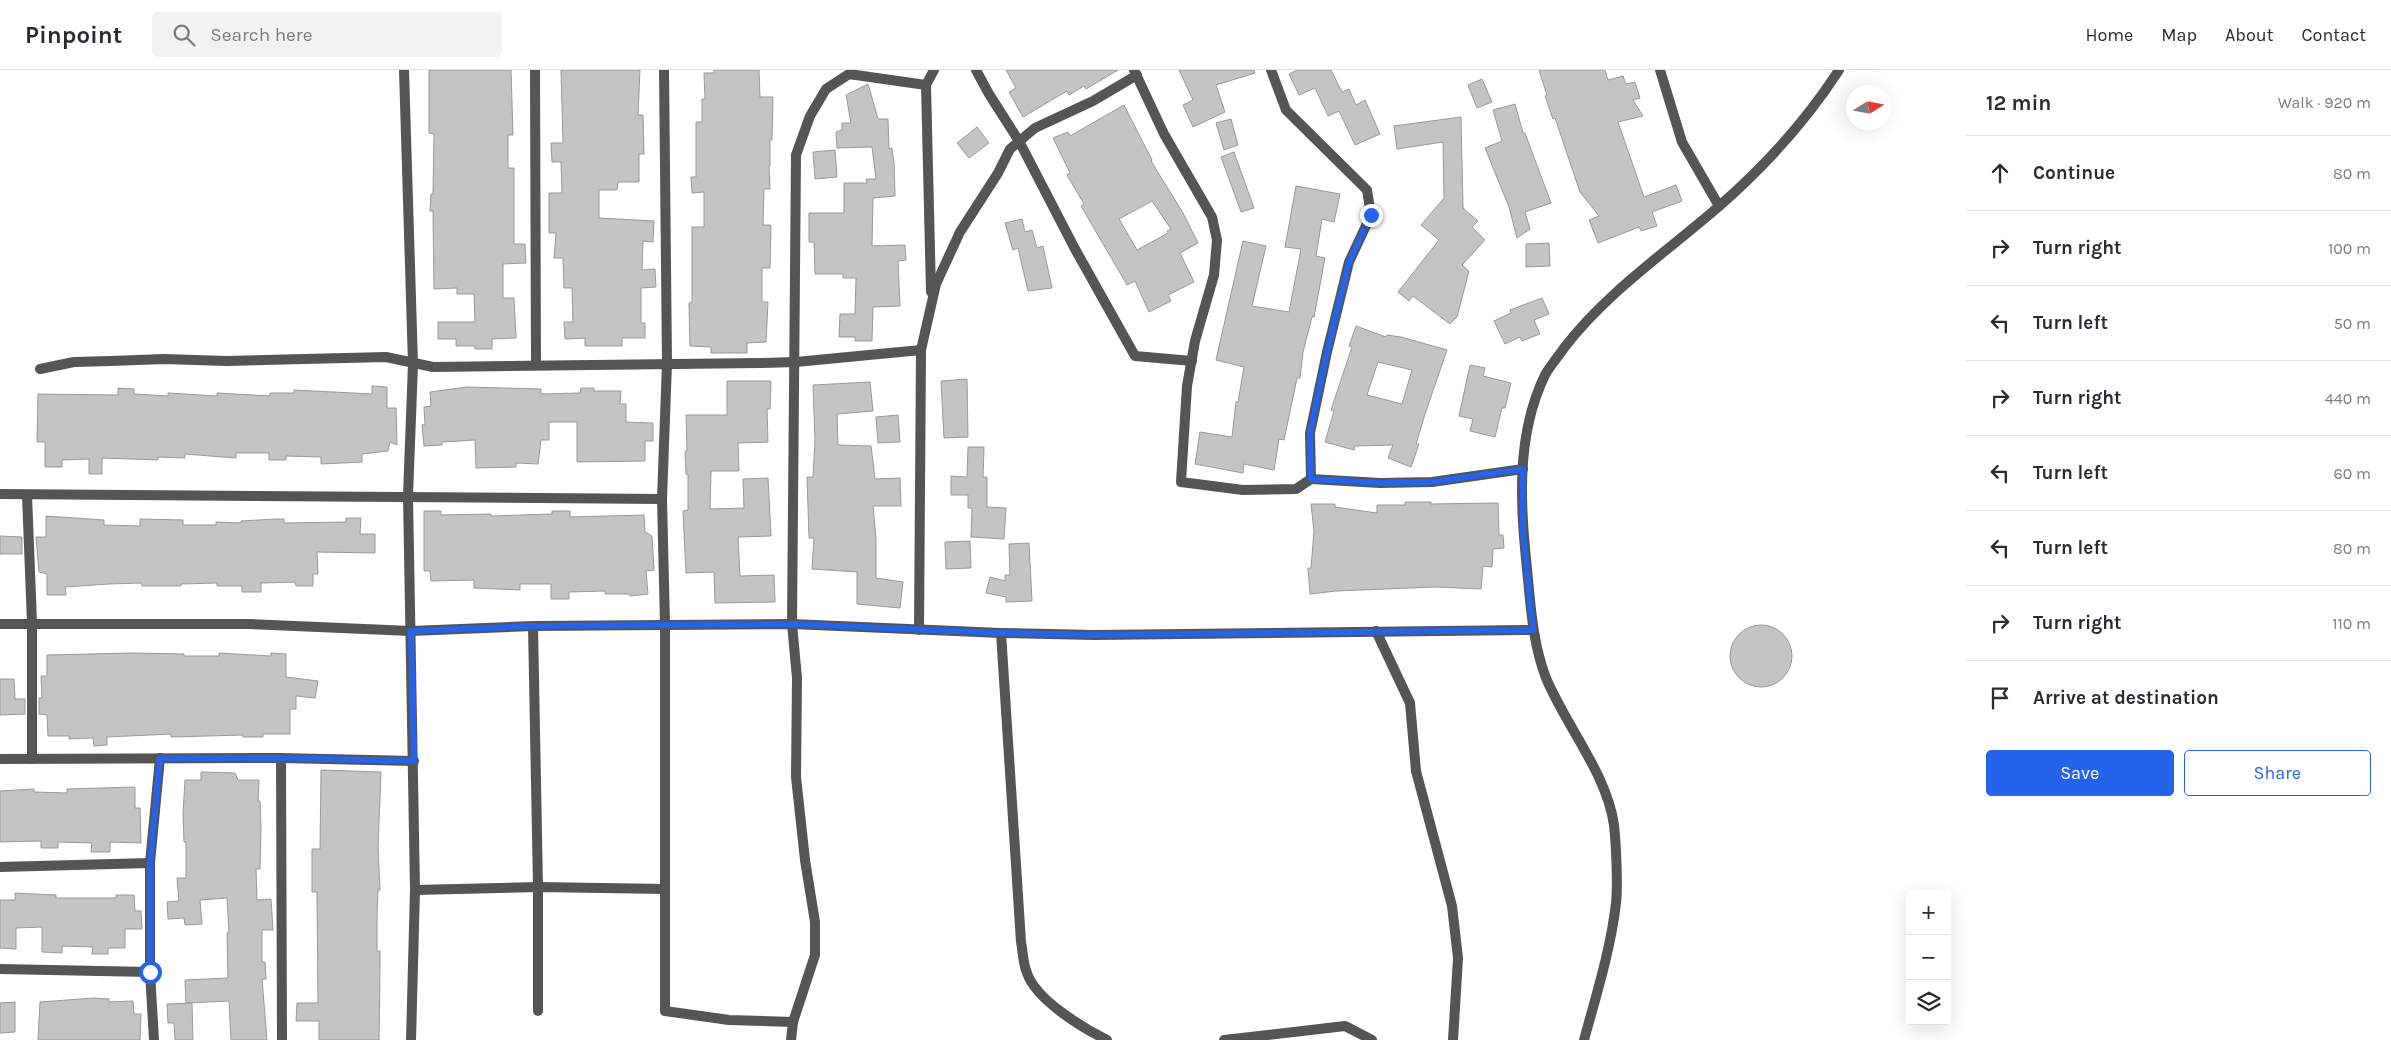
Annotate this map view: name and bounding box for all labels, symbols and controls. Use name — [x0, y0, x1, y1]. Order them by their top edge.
search box — [152, 12, 502, 57]
text: Pinpoint — [25, 21, 122, 49]
icon: search — [170, 21, 198, 49]
text: Search here — [210, 24, 312, 46]
text: Home — [2085, 24, 2133, 46]
text: Map — [2161, 24, 2197, 46]
text: About — [2225, 24, 2274, 46]
text: Contact — [2302, 24, 2366, 46]
north arrow — [1846, 85, 1891, 130]
text: 12 min — [1986, 91, 2051, 115]
text: Walk · 920 m — [2278, 93, 2371, 112]
icon: ahead — [1986, 159, 2014, 187]
text: Continue — [2033, 162, 2115, 184]
text: 80 m — [2333, 164, 2371, 183]
route end — [1360, 204, 1383, 227]
icon: right — [1986, 234, 2014, 262]
text: Turn right — [2033, 237, 2122, 259]
text: 100 m — [2328, 239, 2371, 258]
icon: left — [1986, 309, 2014, 337]
text: Turn left — [2033, 312, 2108, 334]
text: 50 m — [2334, 314, 2371, 333]
icon: right — [1986, 384, 2014, 412]
text: Turn right — [2033, 387, 2122, 409]
text: 440 m — [2325, 389, 2371, 408]
icon: left — [1986, 459, 2014, 487]
text: Turn left — [2033, 462, 2108, 484]
text: 60 m — [2334, 464, 2371, 483]
icon: left — [1986, 534, 2014, 562]
text: Turn left — [2033, 537, 2108, 559]
text: 80 m — [2333, 539, 2371, 558]
icon: right — [1986, 609, 2014, 637]
text: Turn right — [2033, 612, 2122, 634]
text: 110 m — [2332, 614, 2371, 633]
icon: arrive — [1986, 684, 2014, 712]
text: Arrive at destination — [2033, 687, 2219, 709]
button: Save — [1986, 750, 2174, 796]
button: Share — [2184, 750, 2371, 796]
map controls — [1906, 890, 1951, 1025]
button: + — [1906, 890, 1951, 935]
button: − — [1906, 935, 1951, 980]
route start — [139, 961, 162, 984]
button: layers — [1906, 980, 1951, 1025]

